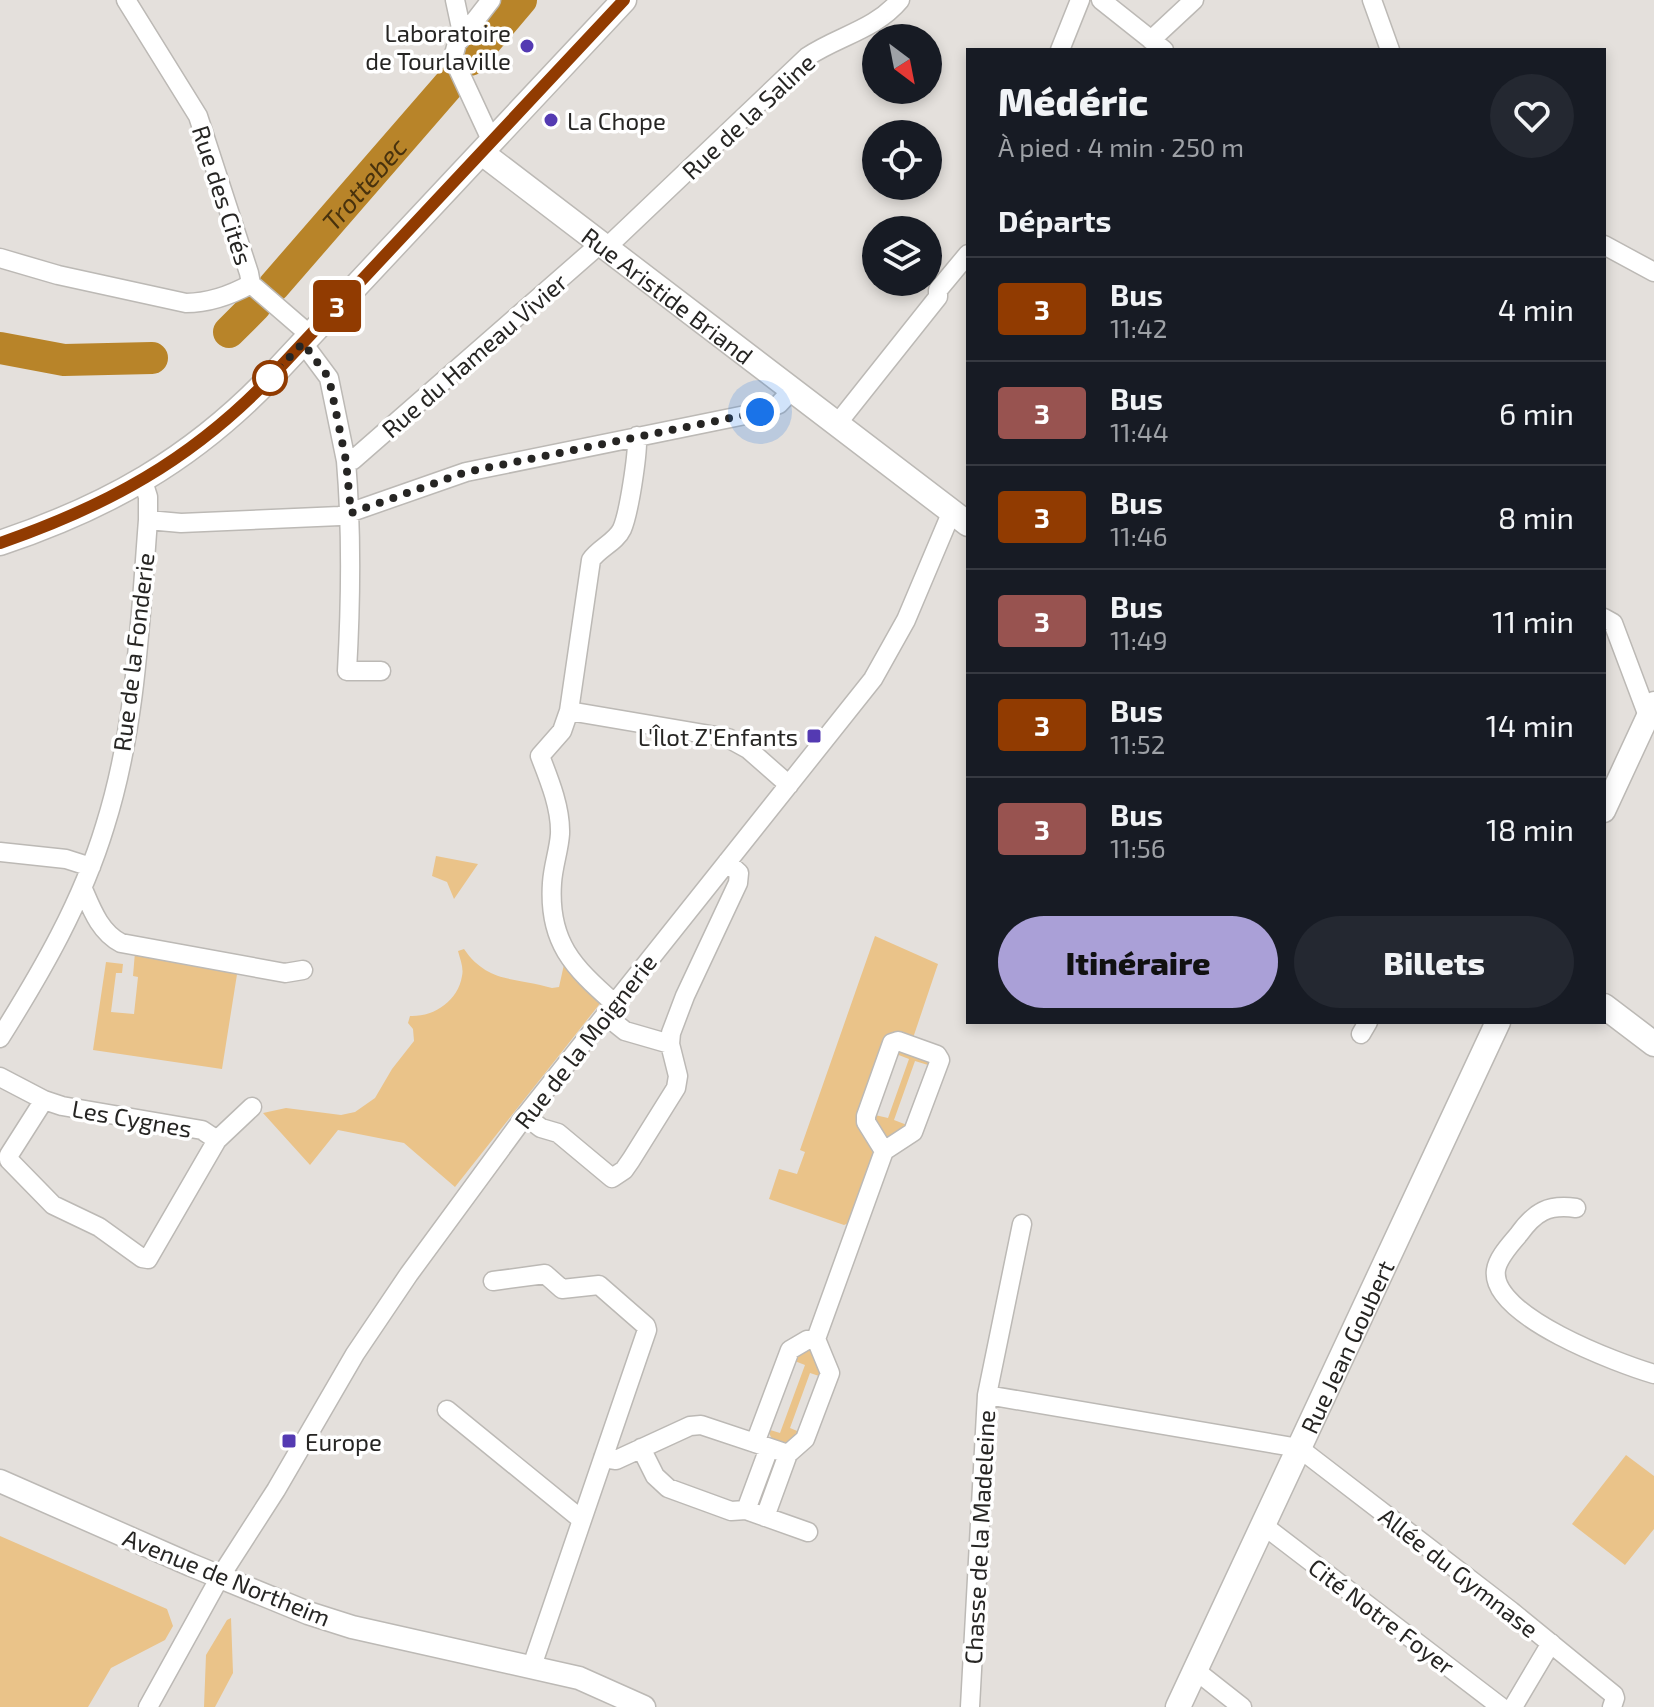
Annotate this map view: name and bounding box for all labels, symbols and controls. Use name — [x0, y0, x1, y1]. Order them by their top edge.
place label: Laboratoire de Tourlaville — [365, 18, 511, 75]
north arrow — [862, 24, 942, 104]
map controls — [862, 24, 942, 296]
marker: Laboratoire de Tourlaville — [518, 37, 536, 55]
street label: Rue de la Saline — [676, 47, 820, 185]
button: heart — [1490, 74, 1574, 158]
text: Médéric — [998, 78, 1148, 124]
place label: La Chope — [567, 106, 666, 135]
marker: La Chope — [542, 111, 560, 129]
button: locate — [862, 120, 942, 200]
street label: Rue des Cités — [187, 122, 259, 268]
water label: Trottebec — [315, 130, 412, 236]
text: À pied · 4 min · 250 m — [998, 131, 1244, 162]
text: Départs — [998, 202, 1112, 238]
button: layers — [862, 216, 942, 296]
street label: Rue Aristide Briand — [577, 221, 759, 369]
street label: Rue du Hameau Vivier — [375, 266, 573, 443]
text: Bus — [1110, 276, 1163, 312]
line badge: 3 — [311, 280, 363, 332]
text: 3 — [329, 289, 345, 323]
text: 4 min — [1498, 291, 1574, 327]
text: 3 — [1034, 292, 1050, 326]
text: 11:42 — [1110, 312, 1167, 343]
unlabelled marker — [253, 361, 287, 395]
text: Bus — [1110, 380, 1163, 416]
your location — [740, 392, 780, 432]
text: 6 min — [1499, 395, 1574, 431]
text: 3 — [1034, 396, 1050, 430]
text: 11:44 — [1110, 416, 1169, 447]
text: Bus — [1110, 484, 1163, 520]
text: 8 min — [1498, 499, 1574, 535]
text: 3 — [1034, 500, 1050, 534]
text: 11:46 — [1110, 520, 1168, 551]
street label: Rue de la Fonderie — [106, 551, 160, 753]
text: Bus — [1110, 588, 1163, 624]
text: 11 min — [1492, 603, 1574, 639]
text: 3 — [1034, 604, 1050, 638]
text: 11:49 — [1110, 624, 1168, 655]
text: Bus — [1110, 692, 1163, 728]
text: 14 min — [1486, 707, 1574, 743]
text: 3 — [1034, 708, 1050, 742]
place label: L'Îlot Z'Enfants — [638, 722, 798, 751]
marker: L'Îlot Z'Enfants — [805, 727, 823, 745]
text: 11:52 — [1110, 728, 1165, 759]
text: Bus — [1110, 796, 1163, 832]
text: 18 min — [1486, 811, 1574, 847]
text: 3 — [1034, 812, 1050, 846]
text: 11:56 — [1110, 832, 1166, 863]
button: Itinéraire — [998, 916, 1278, 1008]
button: Billets — [1294, 916, 1574, 1008]
street label: Rue de la Moignerie — [508, 948, 662, 1134]
street label: Les Cygnes — [70, 1093, 194, 1143]
street label: Rue Jean Goubert — [1294, 1255, 1399, 1438]
street label: Chasse de la Madeleine — [958, 1409, 1000, 1665]
place label: Europe — [305, 1427, 382, 1456]
marker: Europe — [280, 1432, 298, 1450]
street label: Allée du Gymnase — [1374, 1501, 1544, 1643]
street label: Avenue de Northeim — [119, 1522, 335, 1632]
street label: Cité Notre Foyer — [1303, 1552, 1461, 1681]

